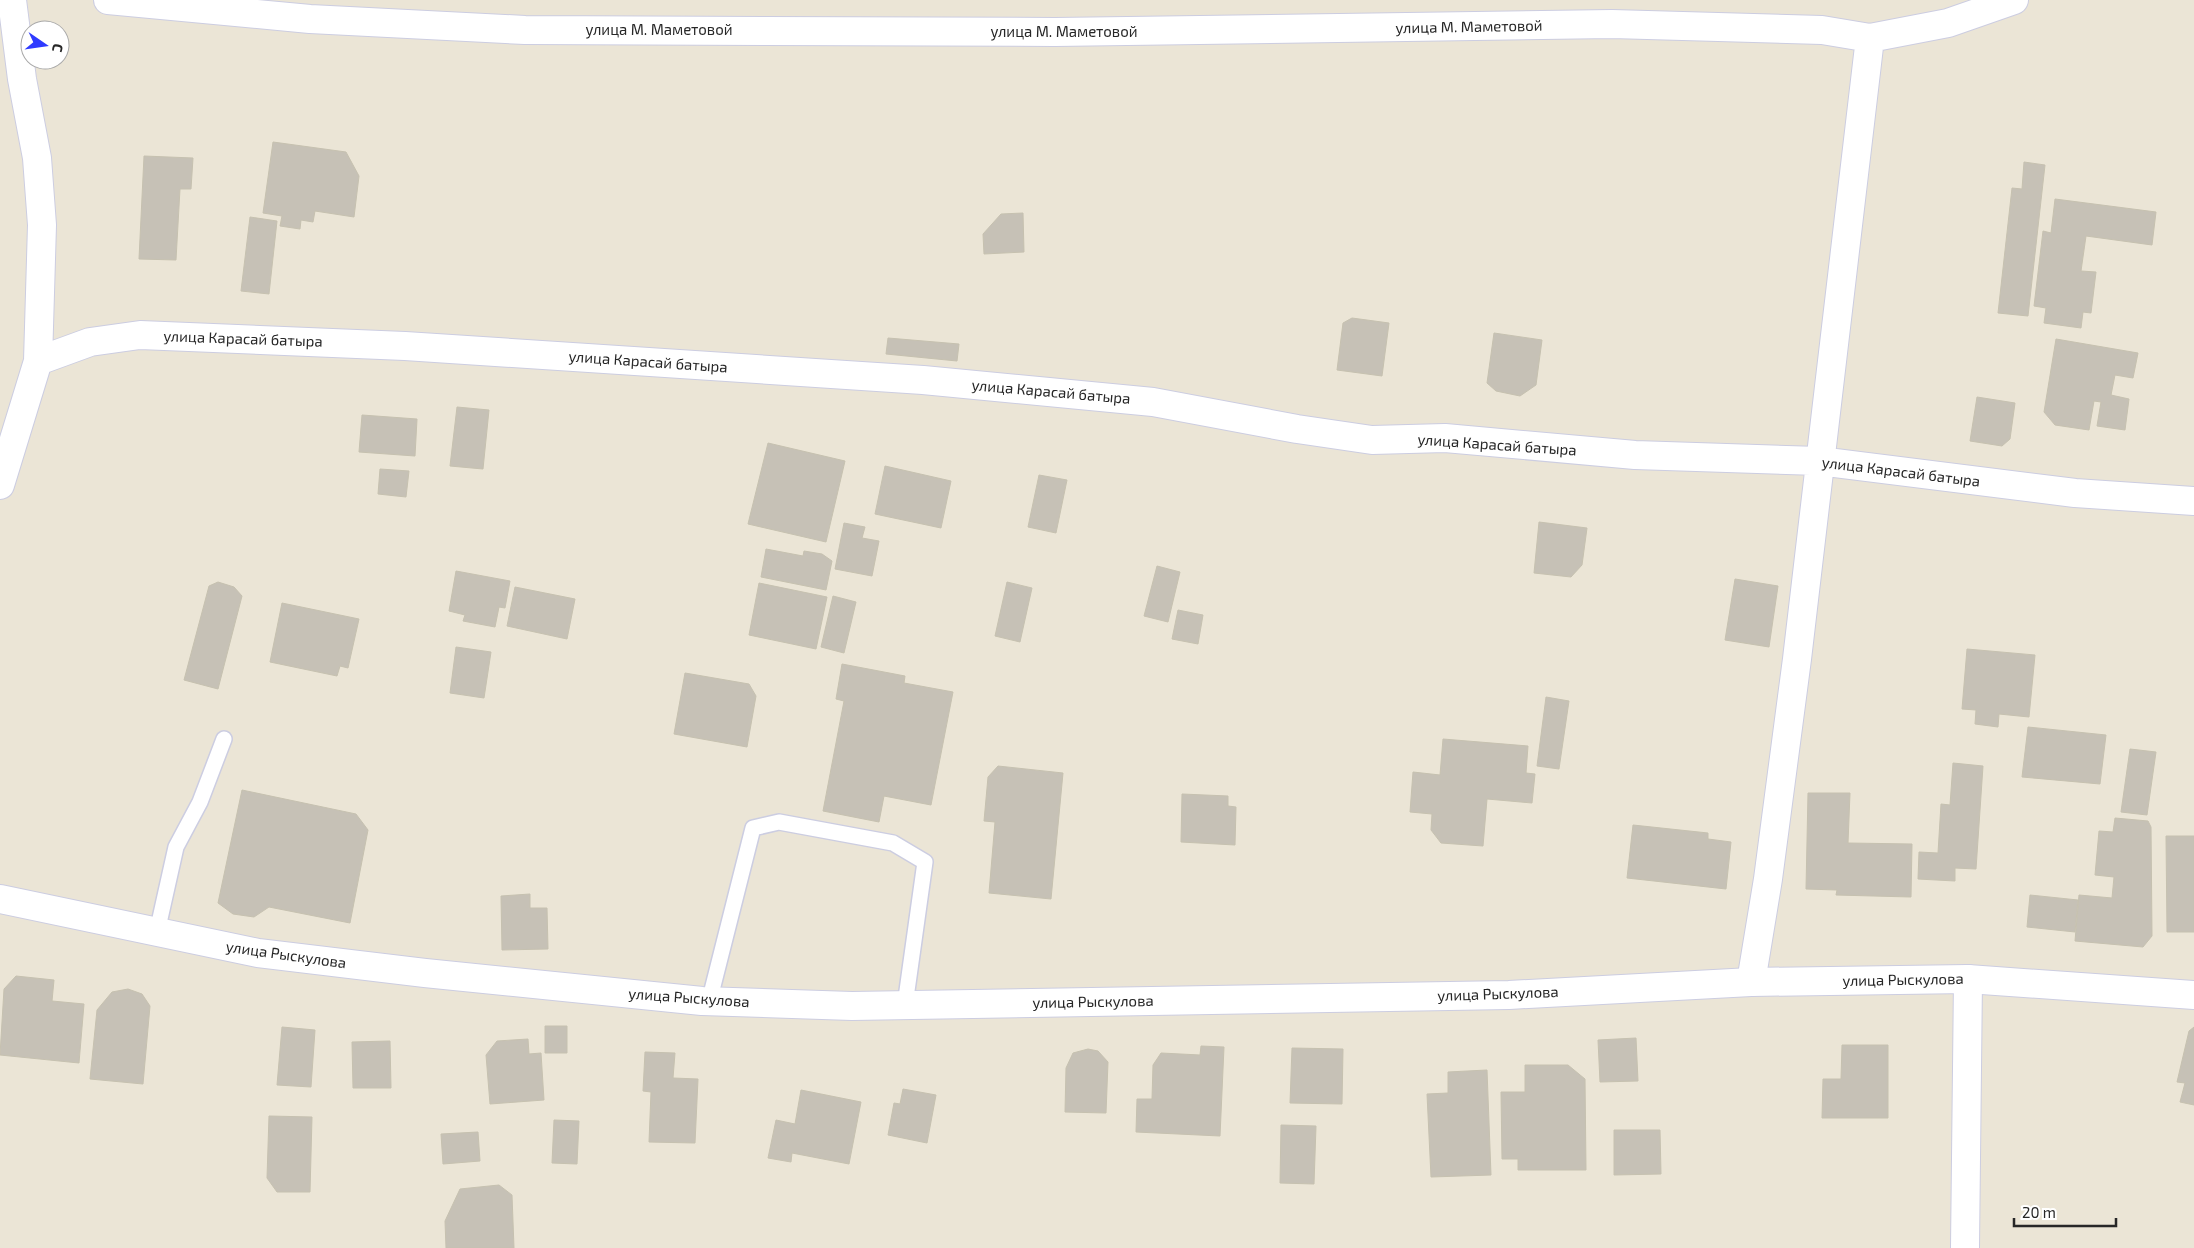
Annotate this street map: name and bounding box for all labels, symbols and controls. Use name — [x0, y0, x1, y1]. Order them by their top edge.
street label: улица М. Маметовой — [1395, 16, 1543, 37]
north arrow — [20, 20, 70, 70]
street label: улица М. Маметовой — [585, 20, 733, 39]
street label: улица М. Маметовой — [990, 22, 1138, 41]
text: С — [49, 42, 67, 54]
street label: улица Карасай батыра — [163, 326, 323, 351]
street label: улица Карасай батыра — [568, 346, 728, 377]
street label: улица Карасай батыра — [971, 375, 1131, 408]
street label: улица Карасай батыра — [1417, 429, 1577, 460]
street label: улица Карасай батыра — [1821, 452, 1981, 491]
street label: улица Рыскулова — [225, 937, 347, 972]
street label: улица Рыскулова — [1842, 969, 1964, 990]
street label: улица Рыскулова — [1437, 982, 1559, 1005]
street label: улица Рыскулова — [628, 984, 750, 1011]
street label: улица Рыскулова — [1032, 991, 1154, 1012]
scale bar — [2014, 1196, 2116, 1228]
text: 20 m — [2022, 1203, 2056, 1221]

